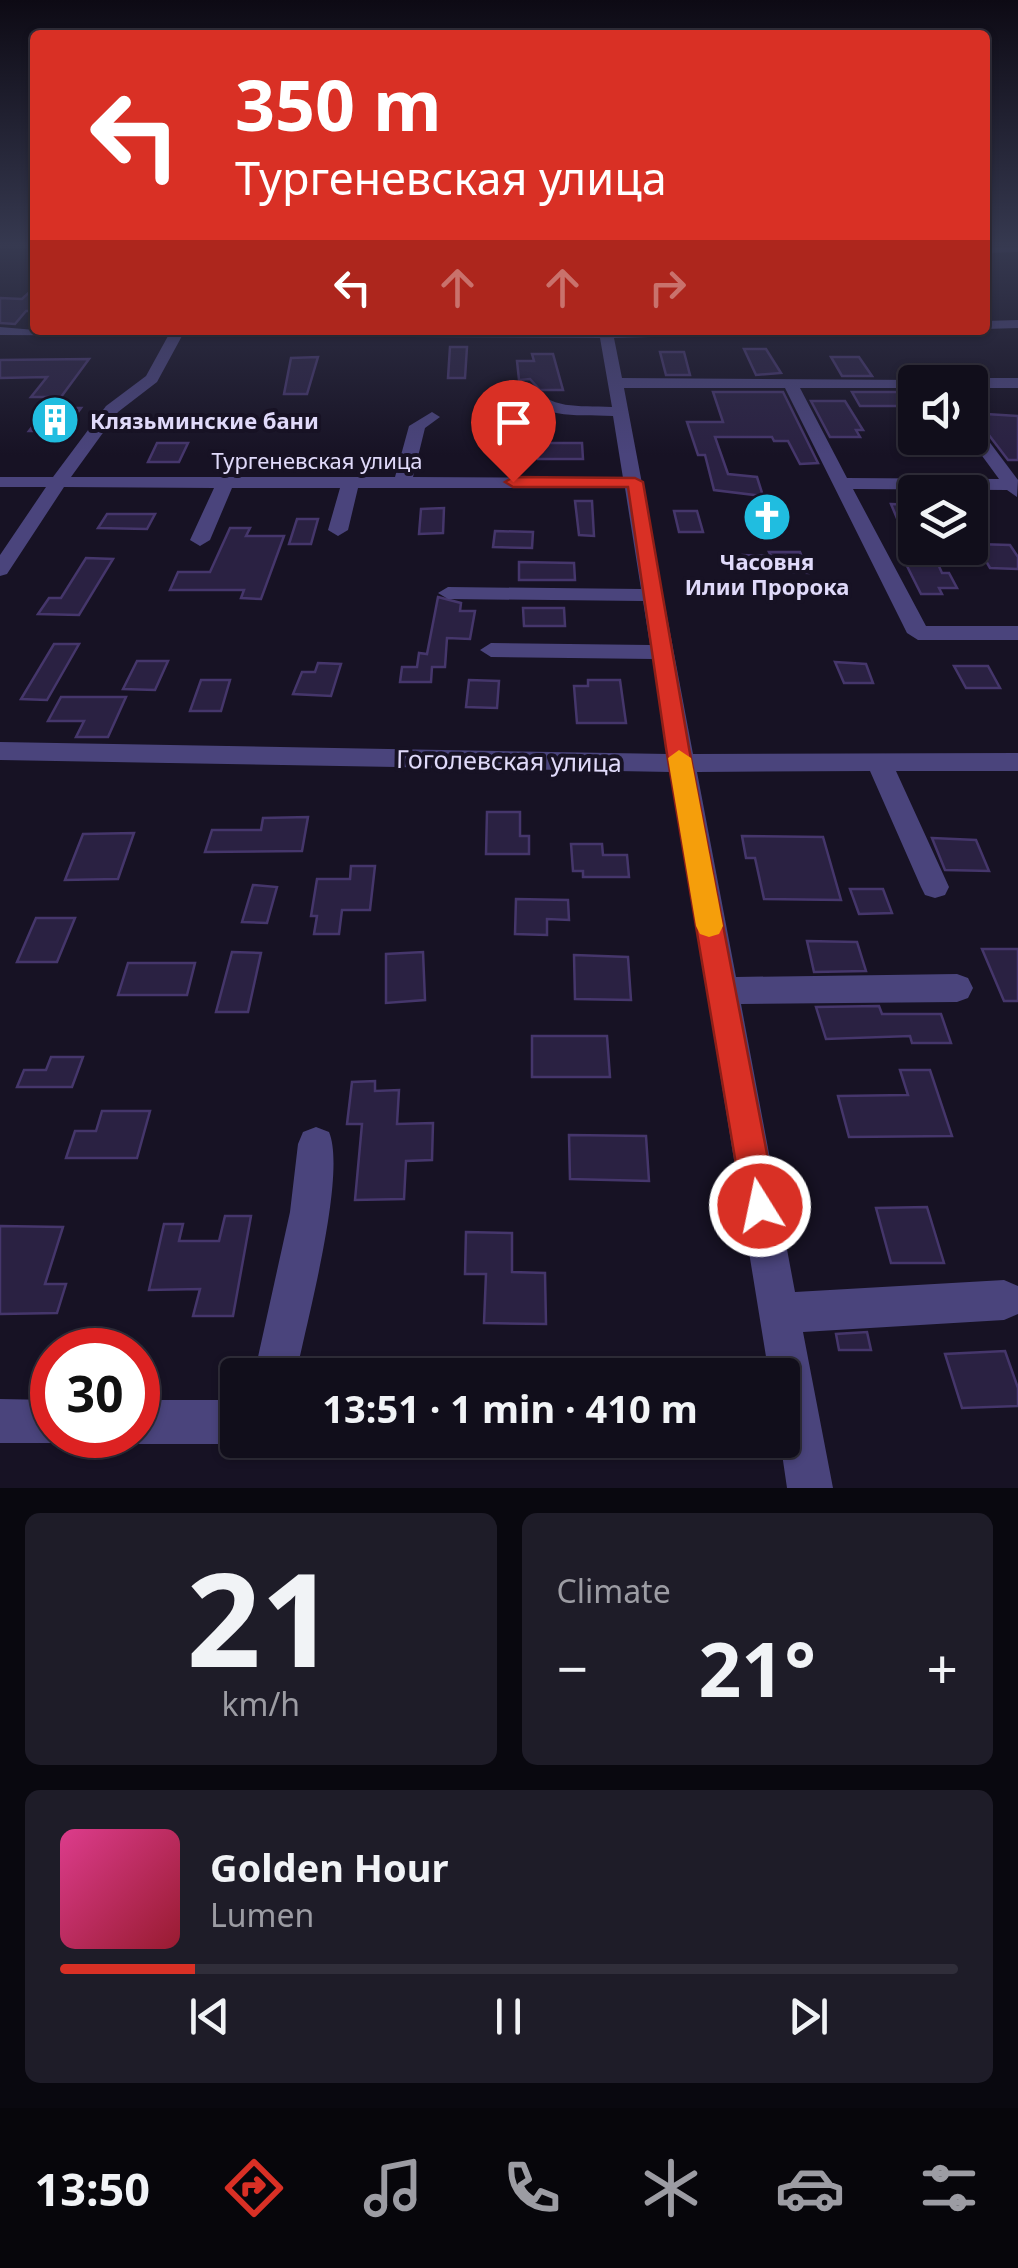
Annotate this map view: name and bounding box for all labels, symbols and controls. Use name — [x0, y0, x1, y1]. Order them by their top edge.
text: 350 m — [235, 56, 442, 152]
icon: left — [70, 70, 200, 200]
text: Тургеневская улица — [235, 147, 667, 208]
icon: left — [325, 260, 380, 315]
icon: ahead — [430, 260, 485, 315]
icon: ahead — [535, 260, 590, 315]
icon: right — [640, 260, 695, 315]
map controls — [898, 365, 988, 565]
button: sound — [898, 365, 988, 455]
pin — [471, 380, 556, 483]
building icon: Клязьминские бани — [29, 394, 81, 446]
icon: arrive — [486, 395, 541, 450]
place label: Клязьминские бани — [90, 405, 319, 435]
street label: Тургеневская улица — [211, 445, 423, 475]
button: layers — [898, 475, 988, 565]
church icon: Часовня Илии Пророка — [741, 491, 793, 543]
place label: Часовня Илии Пророка — [685, 546, 849, 601]
street label: Гоголевская улица — [396, 741, 622, 779]
position arrow — [708, 1154, 812, 1258]
speed limit sign: 30 — [30, 1328, 160, 1458]
text: 13:51 · 1 min · 410 m — [322, 1382, 698, 1434]
text: 21 — [186, 1528, 335, 1705]
text: Climate — [557, 1569, 671, 1612]
text: 21° — [698, 1617, 816, 1719]
text: − — [557, 1630, 588, 1705]
text: + — [927, 1630, 958, 1705]
text: km/h — [221, 1682, 300, 1725]
text: Golden Hour — [210, 1841, 448, 1893]
text: Lumen — [210, 1893, 314, 1936]
icon: previous — [182, 1989, 237, 2044]
icon: pause — [481, 1989, 536, 2044]
icon: next — [781, 1989, 836, 2044]
icon: directions — [219, 2153, 289, 2223]
icon: music — [358, 2153, 428, 2223]
icon: phone — [497, 2153, 567, 2223]
icon: climate — [636, 2153, 706, 2223]
icon: car — [775, 2153, 845, 2223]
icon: filters — [914, 2153, 984, 2223]
text: 13:50 — [34, 2158, 150, 2219]

